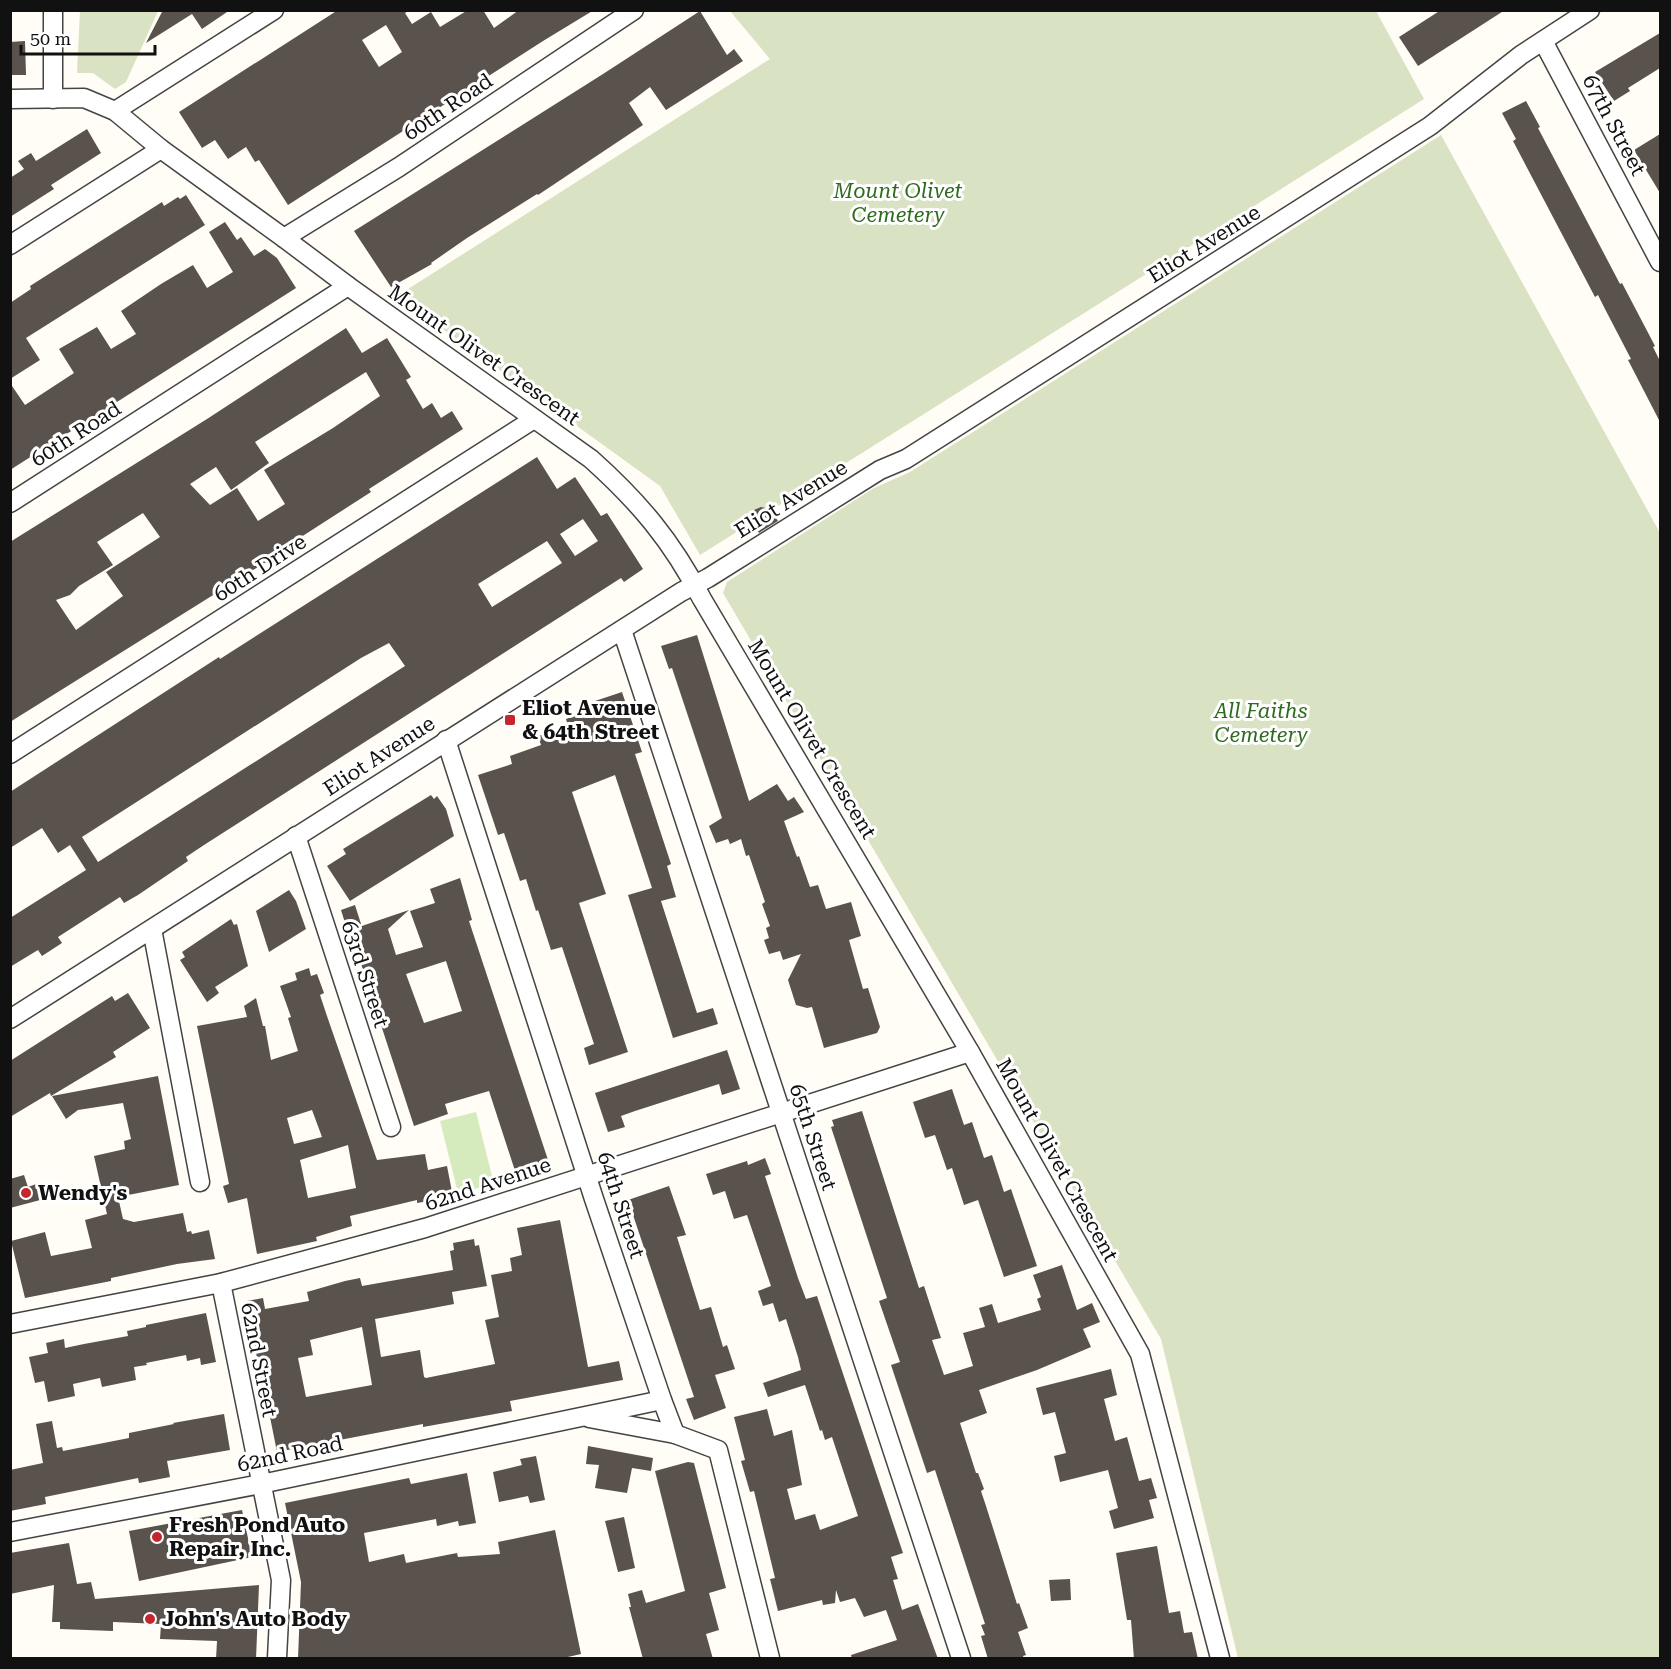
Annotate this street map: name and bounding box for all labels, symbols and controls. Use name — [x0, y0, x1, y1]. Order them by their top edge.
scale bar — [21, 18, 154, 56]
text: 50 m — [30, 28, 71, 49]
street label: 60th Road — [399, 68, 497, 145]
street label: 67th Street — [1577, 71, 1651, 180]
park label: Mount Olivet Cemetery — [833, 179, 963, 227]
street label: Eliot Avenue — [1143, 200, 1265, 288]
street label: Mount Olivet Crescent — [384, 280, 585, 430]
street label: 60th Road — [27, 396, 126, 472]
street label: Eliot Avenue — [730, 455, 852, 543]
street label: 60th Drive — [209, 529, 311, 607]
street label: Mount Olivet Crescent — [743, 635, 881, 843]
place label: Eliot Avenue & 64th Street — [522, 696, 660, 744]
park label: All Faiths Cemetery — [1212, 699, 1308, 747]
street label: Eliot Avenue — [319, 711, 439, 801]
marker: Eliot Avenue & 64th Street — [503, 713, 517, 727]
street label: 63rd Street — [336, 918, 394, 1031]
street label: Mount Olivet Crescent — [991, 1054, 1123, 1266]
street label: 65th Street — [785, 1081, 842, 1193]
street label: 64th Street — [593, 1149, 650, 1261]
street label: 62nd Avenue — [422, 1152, 554, 1216]
place label: Wendy's — [38, 1181, 127, 1205]
marker: Wendy's — [19, 1186, 33, 1200]
street label: 62nd Street — [236, 1301, 282, 1419]
street label: 62nd Road — [235, 1431, 346, 1477]
place label: Fresh Pond Auto Repair, Inc. — [169, 1513, 345, 1561]
marker: Fresh Pond Auto Repair, Inc. — [150, 1530, 164, 1544]
place label: John's Auto Body — [162, 1607, 347, 1631]
marker: John's Auto Body — [143, 1612, 157, 1626]

